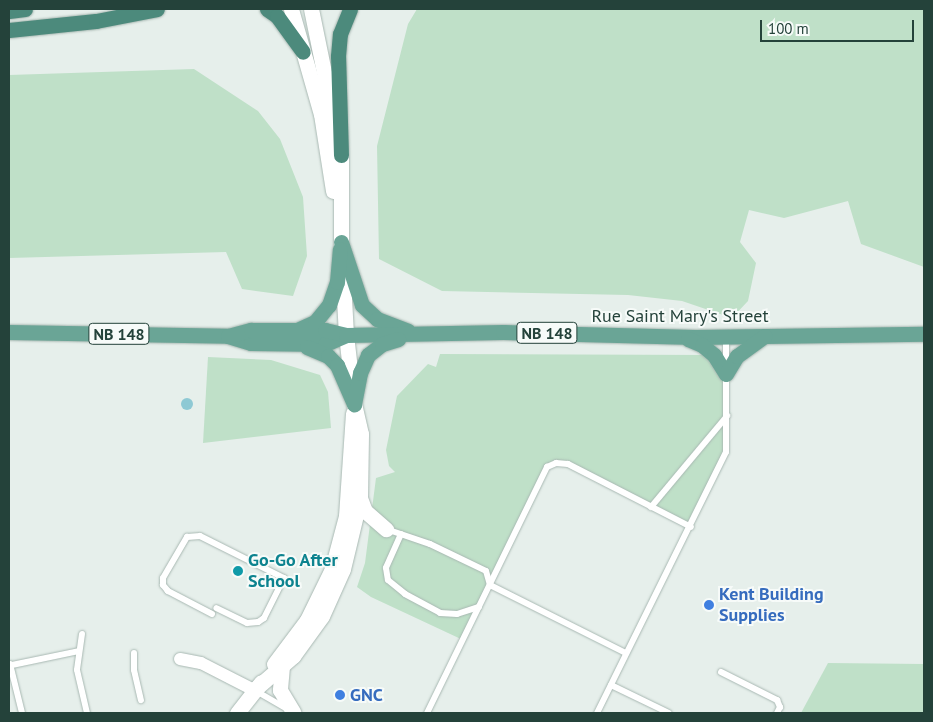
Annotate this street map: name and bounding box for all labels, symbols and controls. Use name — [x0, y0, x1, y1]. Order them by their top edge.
scale bar — [763, 10, 917, 42]
text: 100 m — [768, 19, 809, 38]
street label: Rue Saint Mary's Street — [591, 305, 769, 327]
road number: NB 148 — [516, 319, 578, 346]
road number: NB 148 — [88, 320, 150, 348]
place label: Go-Go After School — [248, 550, 338, 592]
marker: Go-Go After School — [232, 565, 244, 577]
place label: Kent Building Supplies — [719, 584, 824, 626]
marker: Kent Building Supplies — [703, 599, 715, 611]
place label: GNC — [350, 684, 383, 706]
marker: GNC — [334, 689, 346, 701]

